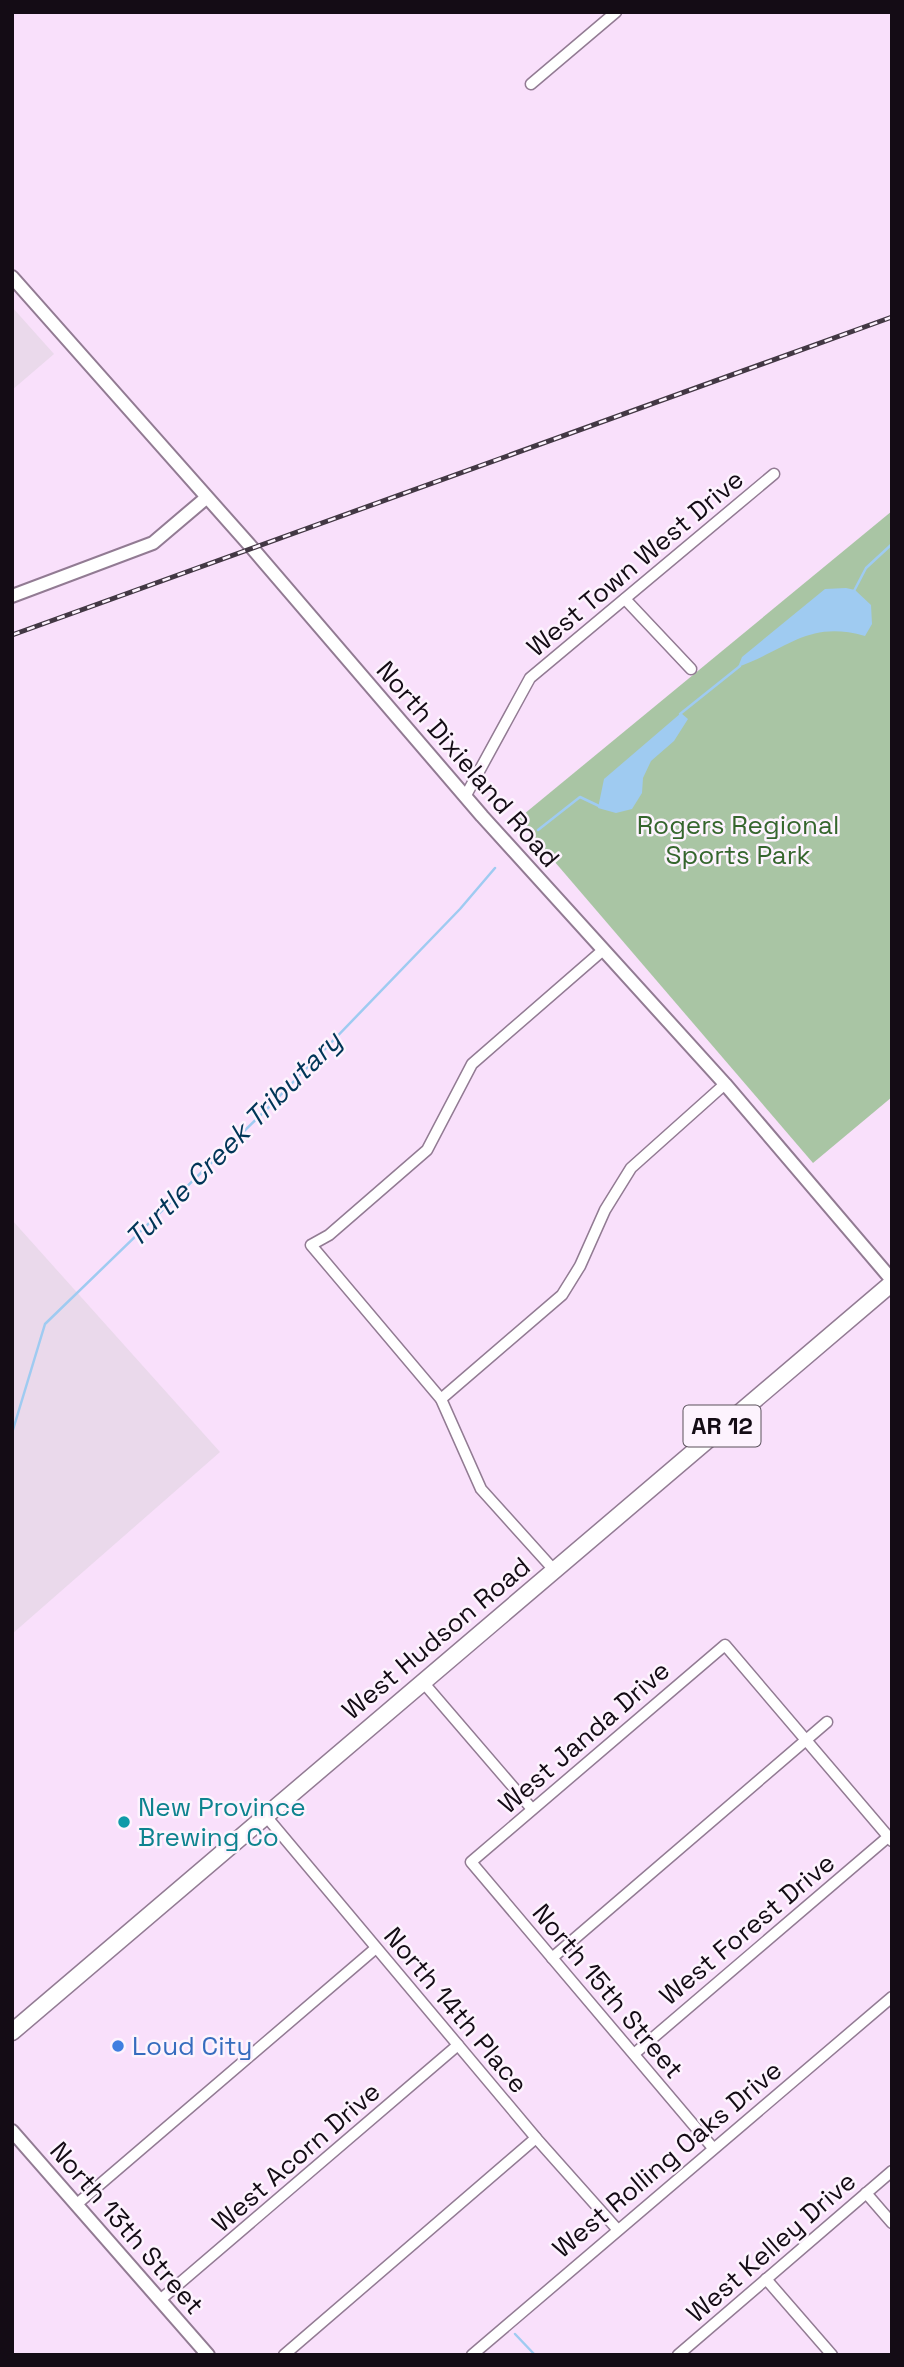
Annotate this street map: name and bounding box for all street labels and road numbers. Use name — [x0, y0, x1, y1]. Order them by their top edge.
street label: West Town West Drive — [519, 462, 751, 664]
street label: North Dixieland Road — [369, 654, 567, 874]
road number: AR 12 — [684, 1406, 760, 1446]
street label: West Hudson Road — [335, 1549, 537, 1727]
street label: West Janda Drive — [491, 1653, 677, 1821]
street label: West Forest Drive — [652, 1846, 842, 2012]
street label: North 15th Street — [525, 1897, 691, 2085]
street label: North 14th Place — [376, 1920, 536, 2100]
street label: West Rolling Oaks Drive — [545, 2053, 789, 2265]
street label: West Acorn Drive — [205, 2075, 387, 2239]
street label: North 13th Street — [43, 2134, 211, 2322]
street label: West Kelley Drive — [679, 2164, 863, 2330]

